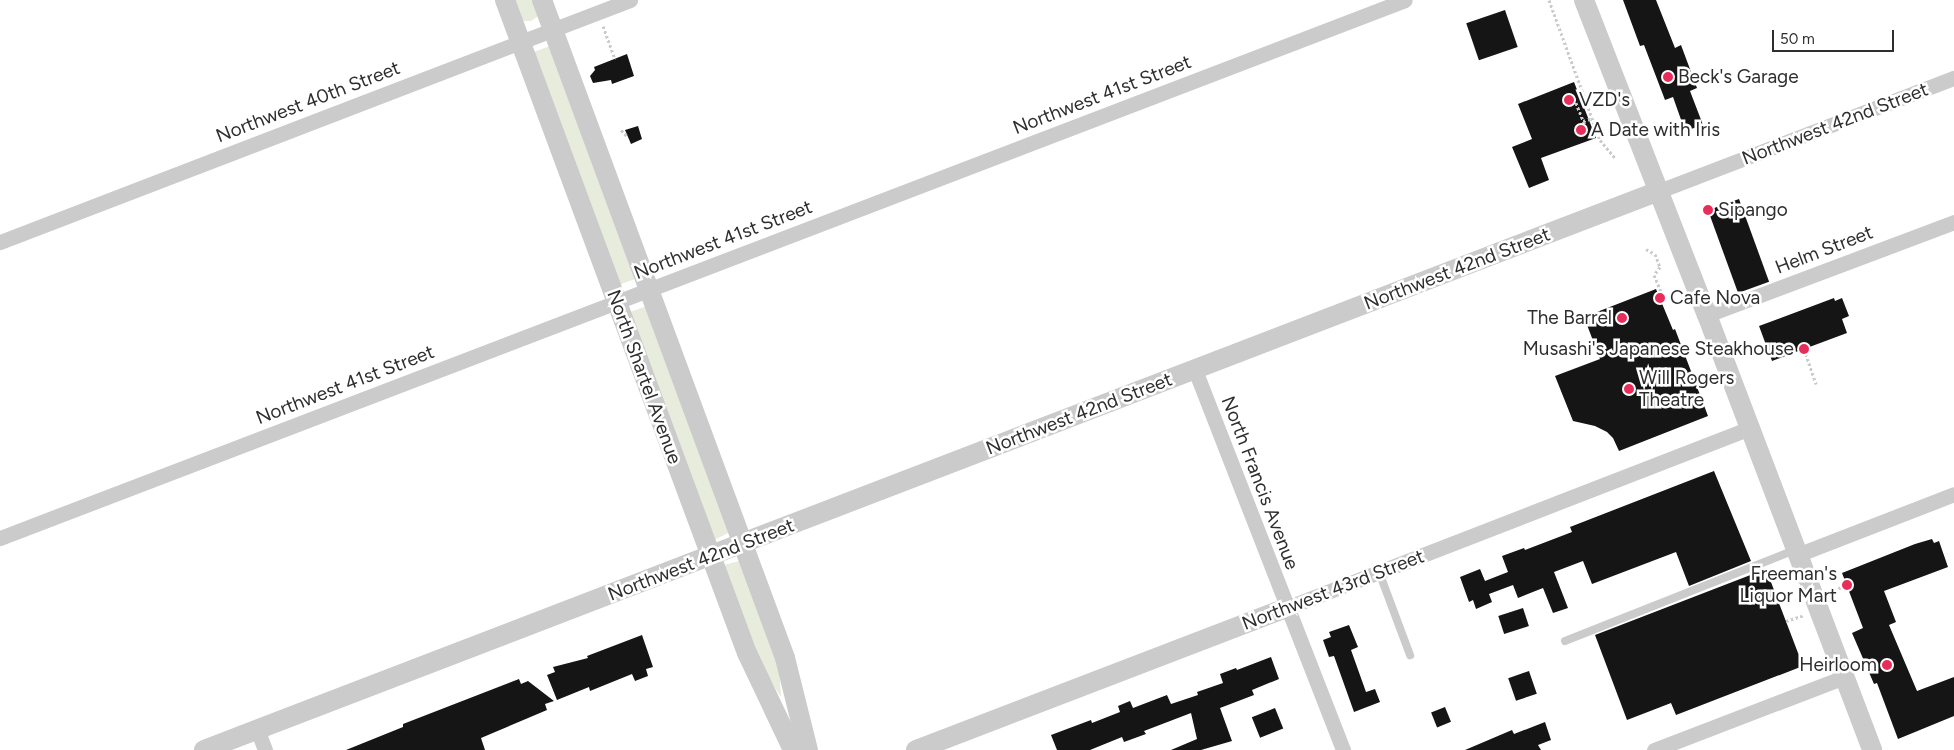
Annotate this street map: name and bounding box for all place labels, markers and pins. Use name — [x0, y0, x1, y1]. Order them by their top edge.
place label: Beck's Garage — [1678, 66, 1799, 88]
marker: Beck's Garage — [1662, 71, 1674, 83]
place label: VZD's — [1579, 89, 1630, 111]
marker: VZD's — [1563, 94, 1575, 106]
place label: A Date with Iris — [1591, 119, 1720, 141]
marker: A Date with Iris — [1575, 124, 1587, 136]
place label: Sipango — [1718, 199, 1788, 221]
marker: Sipango — [1702, 204, 1714, 216]
place label: Cafe Nova — [1670, 287, 1760, 309]
marker: Cafe Nova — [1654, 292, 1666, 304]
place label: The Barrel — [1527, 307, 1612, 329]
marker: The Barrel — [1616, 312, 1628, 324]
place label: Musashi's Japanese Steakhouse — [1523, 338, 1794, 360]
marker: Musashi's Japanese Steakhouse — [1798, 343, 1810, 355]
place label: Will Rogers Theatre — [1639, 367, 1734, 411]
marker: Will Rogers Theatre — [1623, 383, 1635, 395]
place label: Freeman's Liquor Mart — [1740, 563, 1837, 607]
marker: Freeman's Liquor Mart — [1841, 579, 1853, 591]
place label: Heirloom — [1799, 654, 1877, 676]
marker: Heirloom — [1881, 659, 1893, 671]

